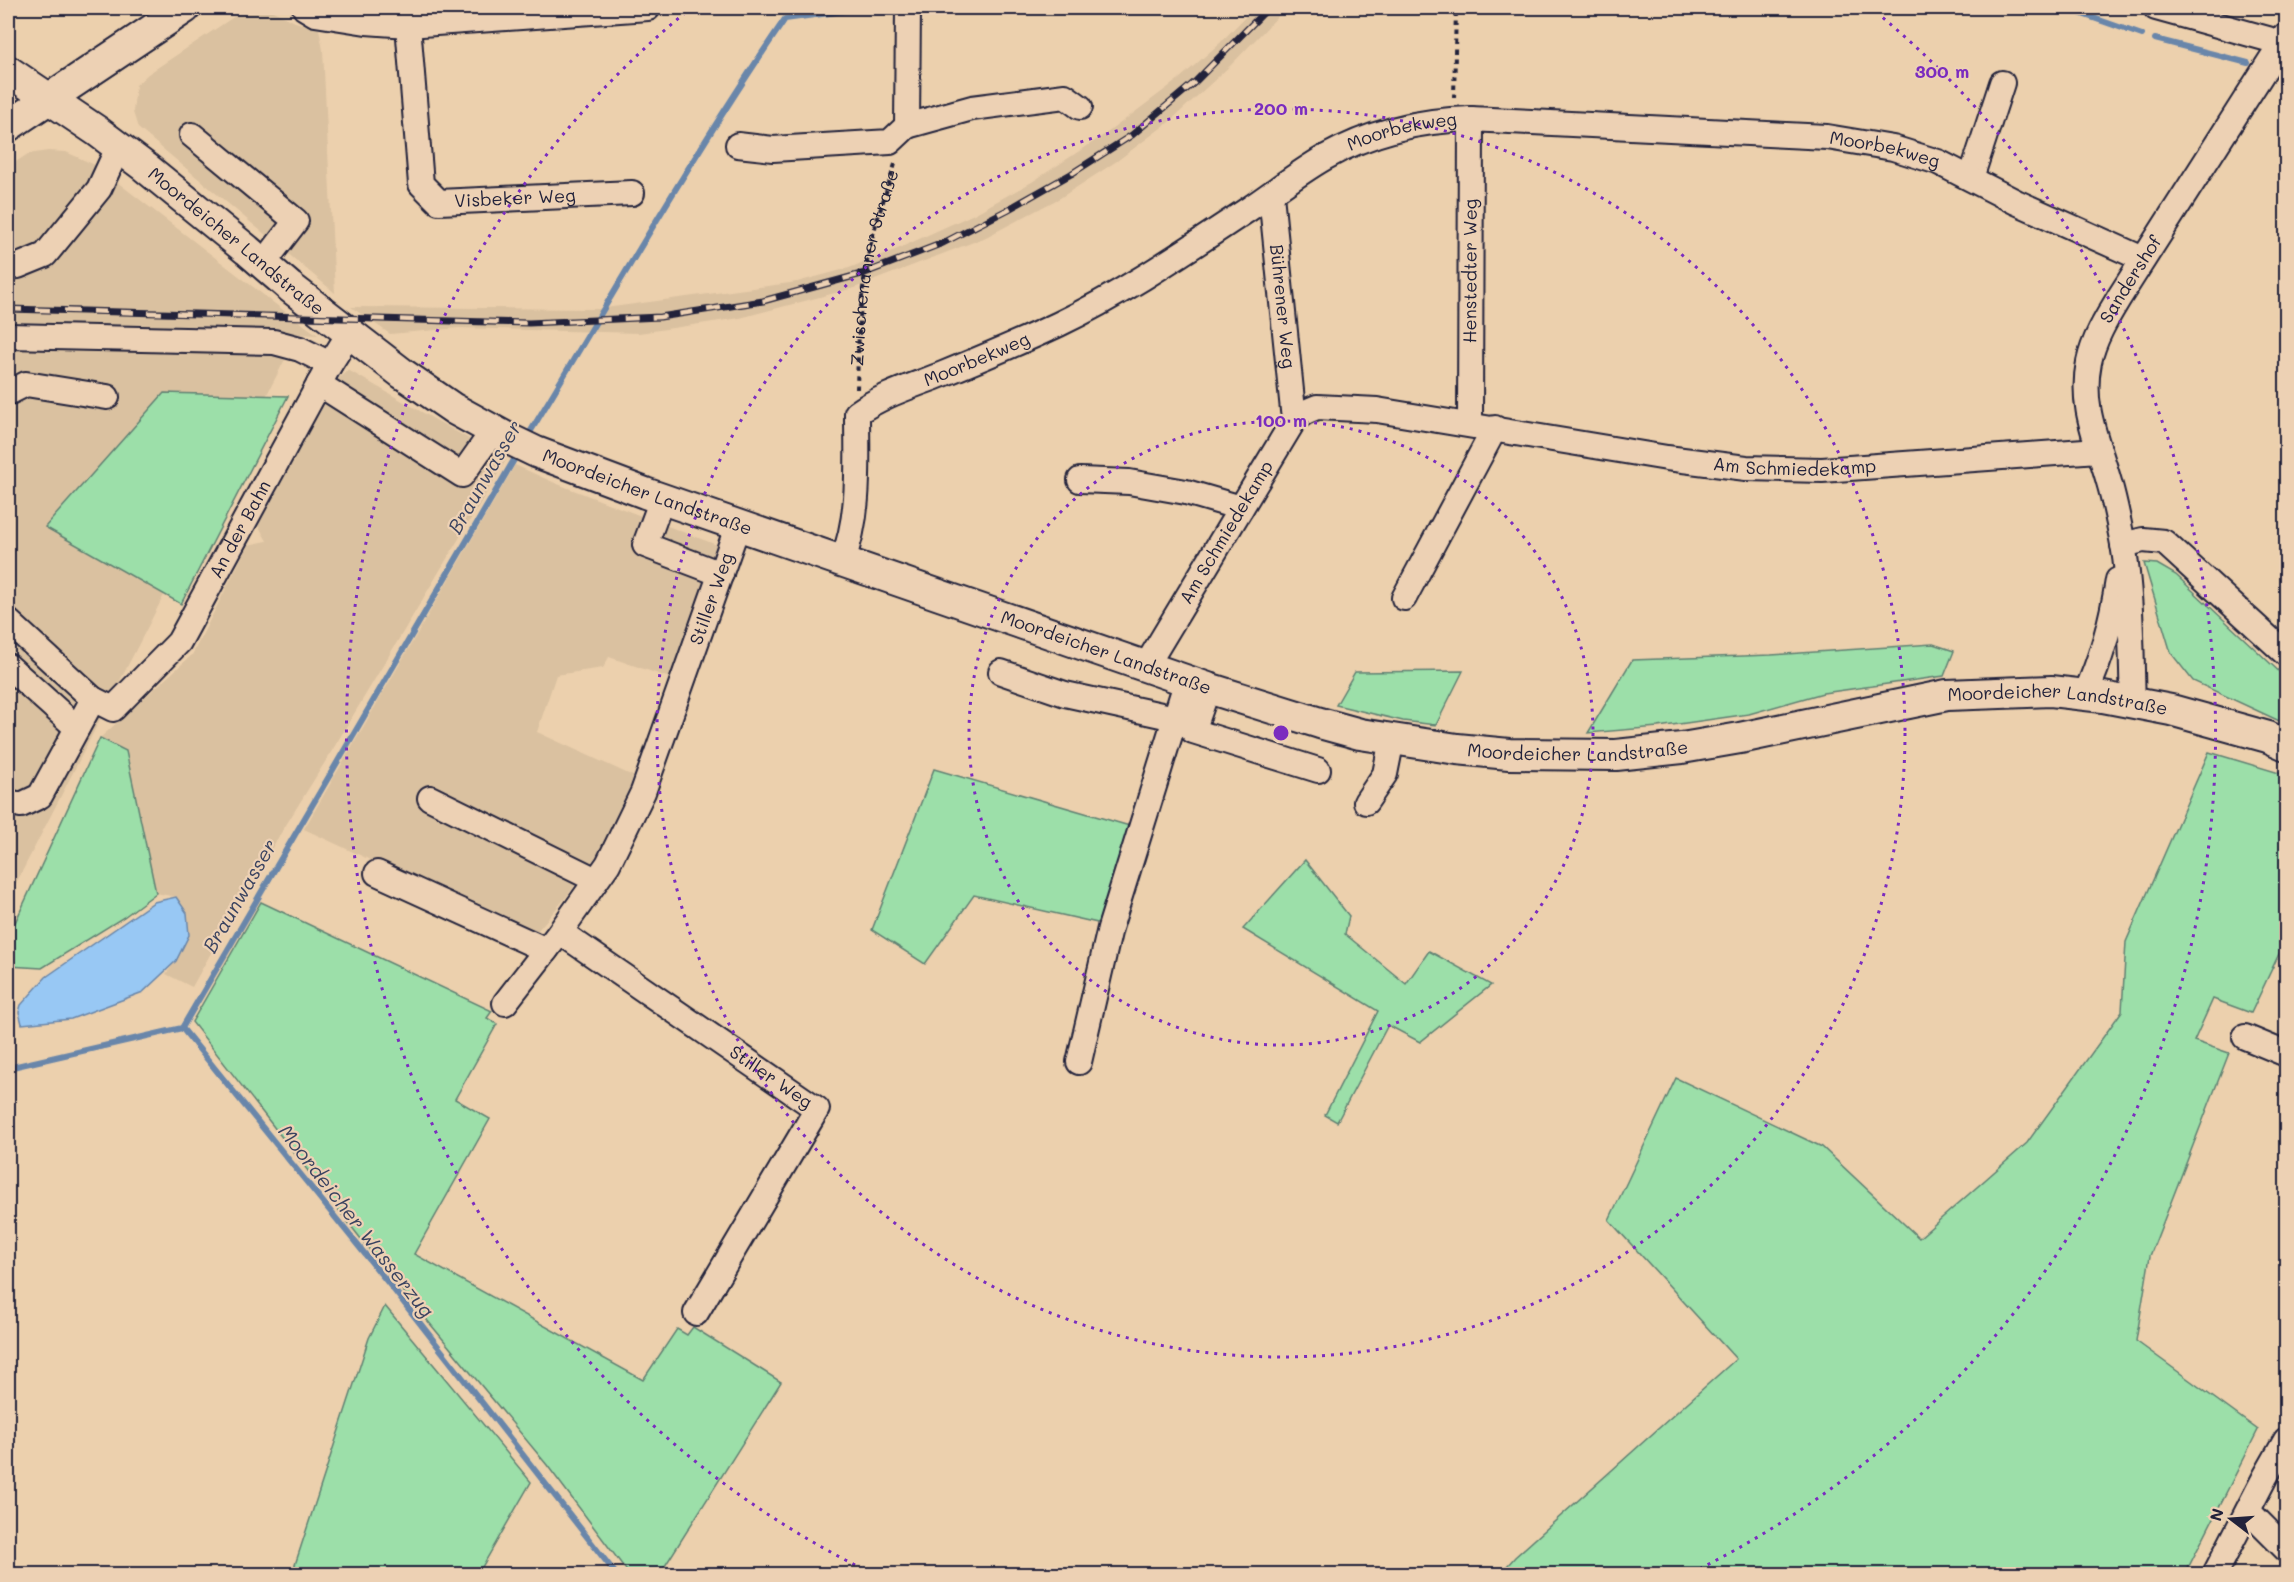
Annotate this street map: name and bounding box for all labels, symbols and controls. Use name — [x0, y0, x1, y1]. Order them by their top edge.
text: 300 m — [1915, 59, 1969, 83]
text: 200 m — [1254, 96, 1308, 120]
street label: Moorbekweg — [1343, 107, 1458, 156]
street label: Moorbekweg — [1828, 125, 1943, 173]
street label: Moordeicher Landstraße — [144, 161, 330, 320]
street label: Zwischenahner Straße — [845, 166, 904, 366]
street label: Visbeker Weg — [454, 183, 576, 212]
street label: Henstedter Weg — [1457, 199, 1482, 343]
street label: Sandershof — [2093, 230, 2167, 327]
street label: Bührener Weg — [1265, 243, 1302, 370]
street label: Moorbekweg — [920, 326, 1033, 391]
text: 100 m — [1255, 408, 1307, 432]
water label: Braunwasser — [441, 415, 527, 538]
street label: Moordeicher Landstraße — [539, 443, 756, 540]
street label: Am Schmiedekamp — [1712, 451, 1877, 481]
street label: Am Schmiedekamp — [1173, 456, 1278, 608]
street label: An der Bahn — [203, 476, 276, 582]
street label: Stiller Weg — [683, 549, 738, 648]
street label: Moordeicher Landstraße — [998, 604, 1215, 699]
street label: Moordeicher Landstraße — [1947, 678, 2170, 720]
centre of rings — [1271, 723, 1291, 743]
street label: Moordeicher Landstraße — [1466, 734, 1690, 766]
water label: Braunwasser — [196, 834, 282, 957]
street label: Stiller Weg — [725, 1039, 818, 1113]
water label: Moordeicher Wasserzug — [273, 1118, 440, 1322]
north arrow — [2201, 1489, 2261, 1549]
text: N — [2204, 1506, 2228, 1523]

